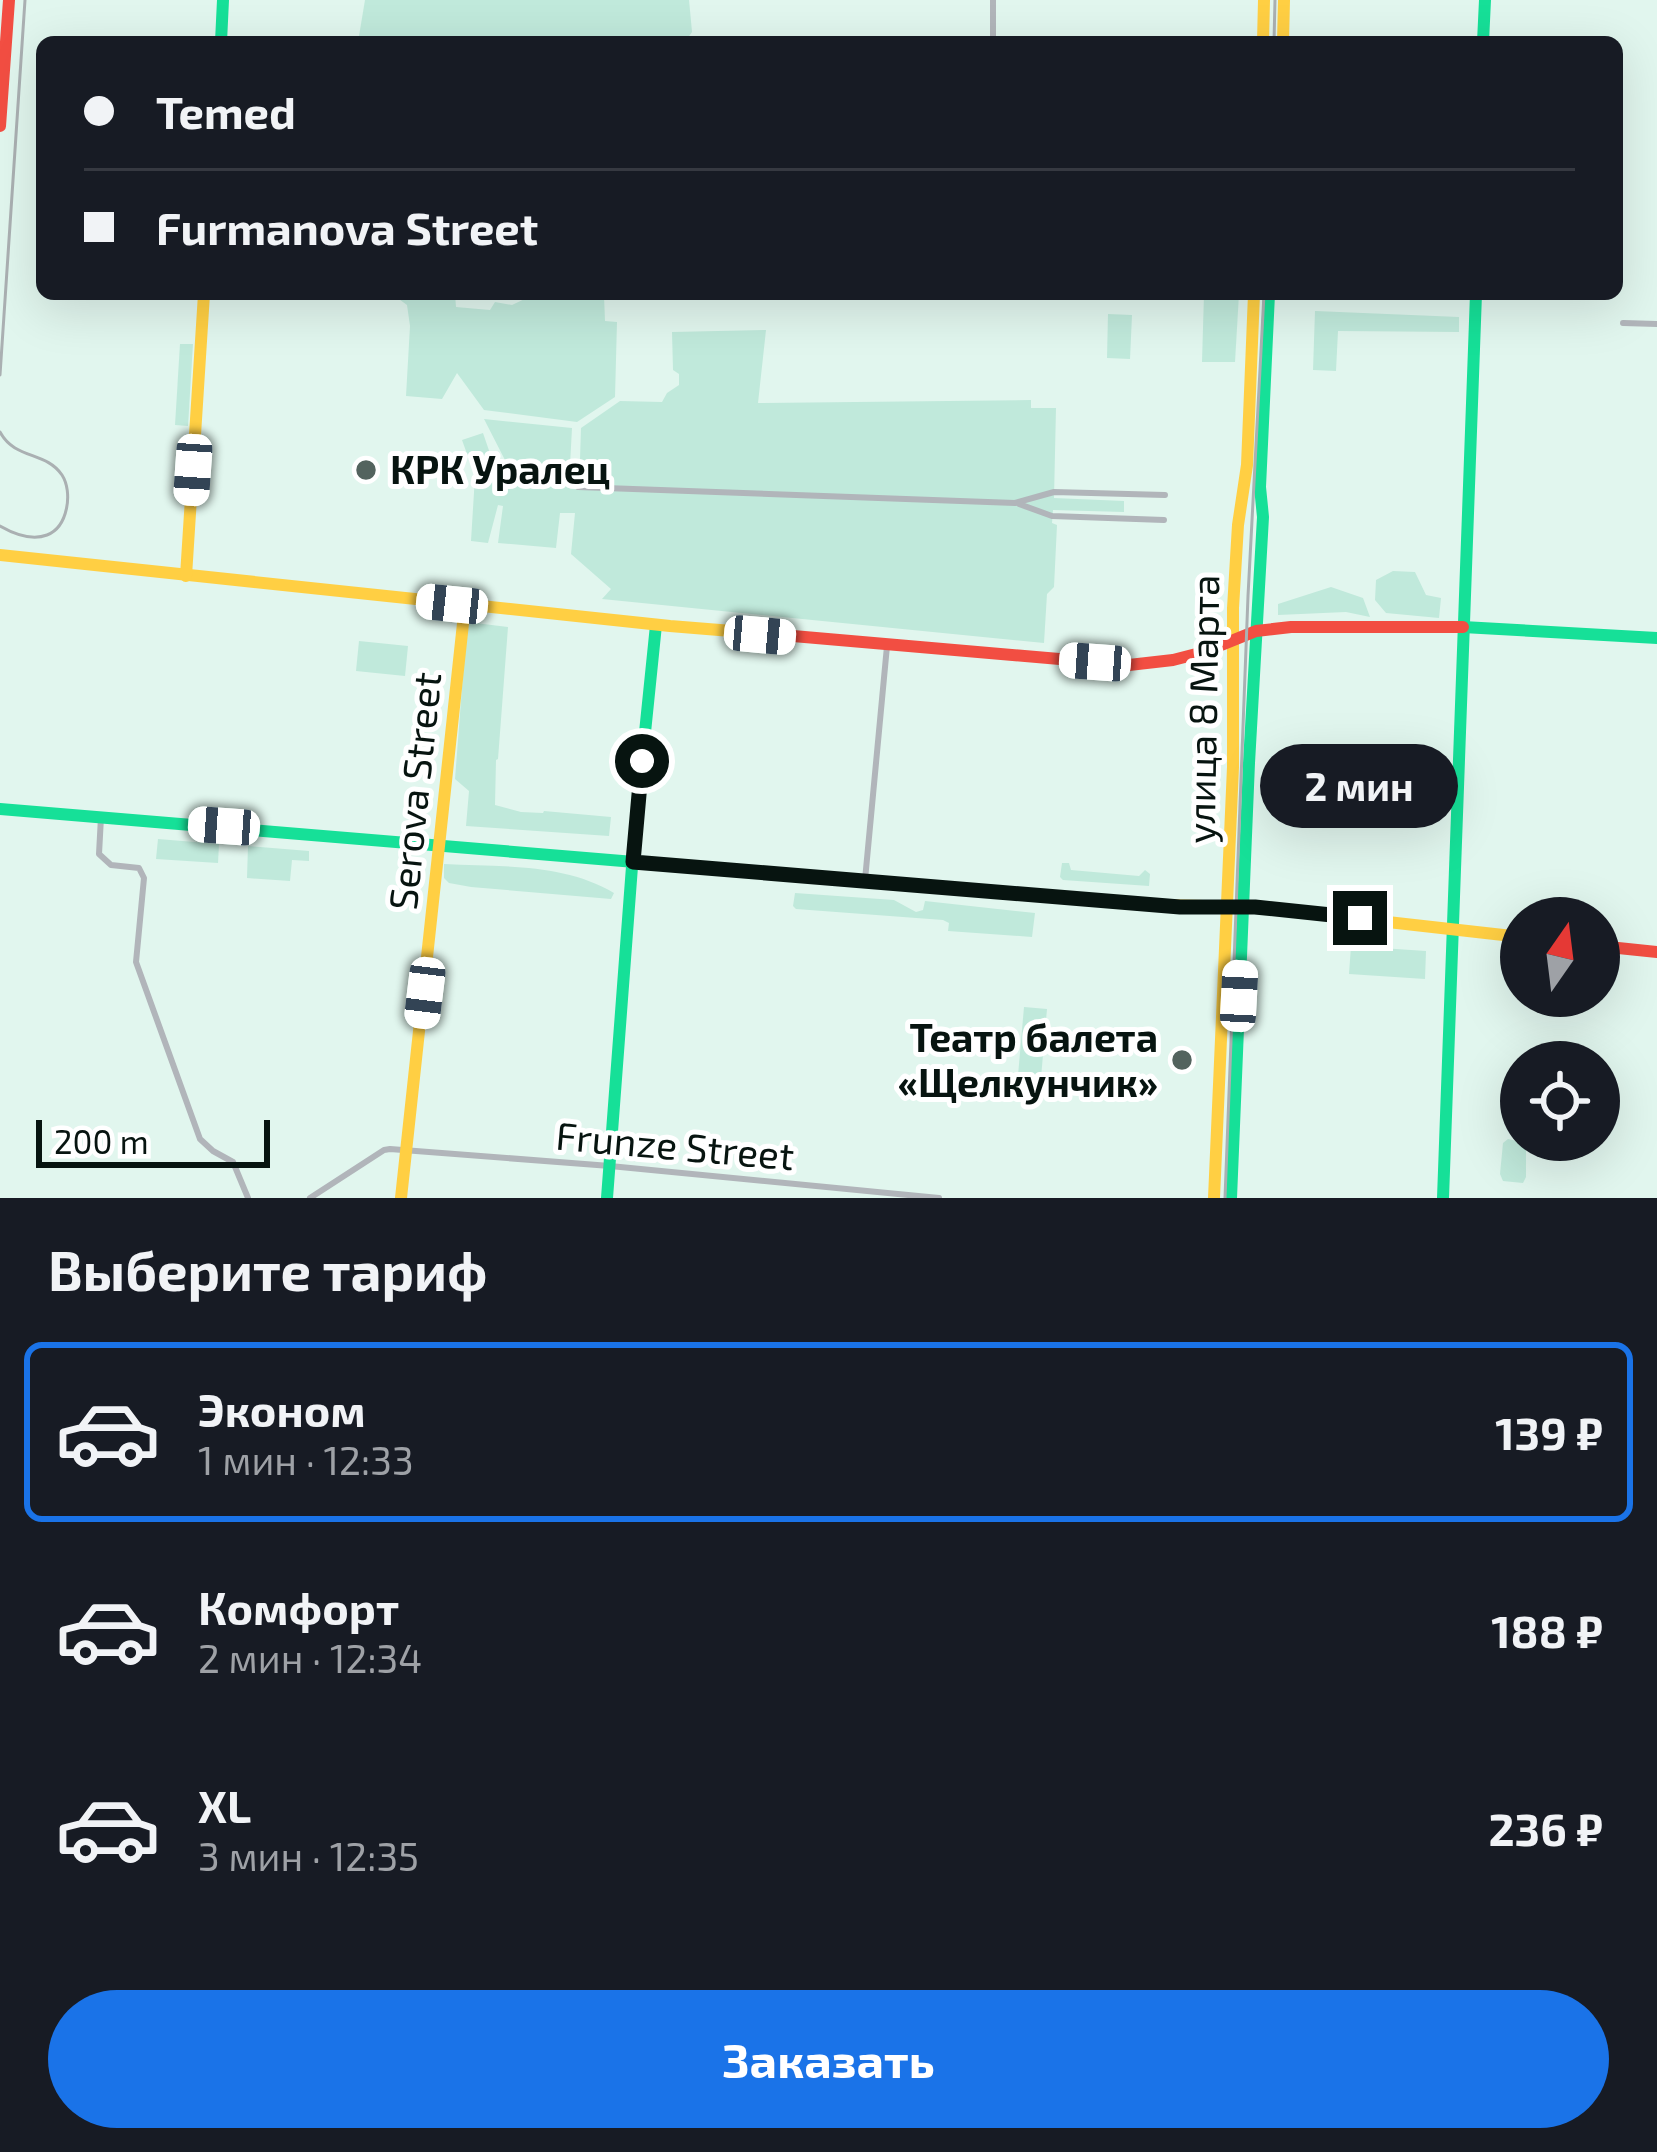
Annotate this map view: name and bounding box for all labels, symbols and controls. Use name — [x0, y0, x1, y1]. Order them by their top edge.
text: Temed — [156, 84, 296, 138]
text: Furmanova Street — [156, 200, 538, 254]
car — [173, 433, 213, 507]
place label: КРК Уралец — [390, 445, 610, 492]
marker: КРК Уралец — [353, 457, 379, 483]
street label: улица 8 Марта — [1176, 574, 1228, 844]
car — [414, 582, 490, 626]
car — [723, 614, 797, 656]
car — [1058, 642, 1132, 682]
street label: Serova Street — [378, 670, 449, 912]
route start — [615, 734, 669, 788]
callout: 2 мин — [1261, 744, 1459, 828]
text: 2 мин — [1304, 762, 1414, 809]
car — [187, 806, 261, 846]
route end — [1333, 891, 1387, 945]
north arrow — [1500, 897, 1620, 1017]
map controls — [1500, 897, 1620, 1161]
car — [403, 955, 447, 1031]
car — [1219, 959, 1259, 1033]
place label: Театр балета «Щелкунчик» — [898, 1013, 1158, 1105]
button: locate — [1500, 1041, 1620, 1161]
marker: Театр балета «Щелкунчик» — [1169, 1047, 1195, 1073]
street label: Frunze Street — [554, 1111, 796, 1178]
scale bar — [36, 1114, 270, 1167]
text: 200 m — [54, 1121, 149, 1161]
text: Выберите тариф — [48, 1237, 487, 1302]
icon: car — [54, 1378, 162, 1486]
text: Эконом — [198, 1382, 366, 1436]
text: 139 ₽ — [1495, 1405, 1603, 1459]
text: 1 мин · 12:33 — [198, 1436, 414, 1483]
icon: car — [54, 1576, 162, 1684]
text: Комфорт — [198, 1580, 399, 1634]
text: 188 ₽ — [1491, 1603, 1603, 1657]
text: 2 мин · 12:34 — [198, 1634, 422, 1681]
icon: car — [54, 1774, 162, 1882]
text: XL — [198, 1778, 251, 1832]
text: 236 ₽ — [1488, 1801, 1603, 1855]
text: 3 мин · 12:35 — [198, 1832, 419, 1879]
button: Заказать — [48, 1990, 1609, 2128]

